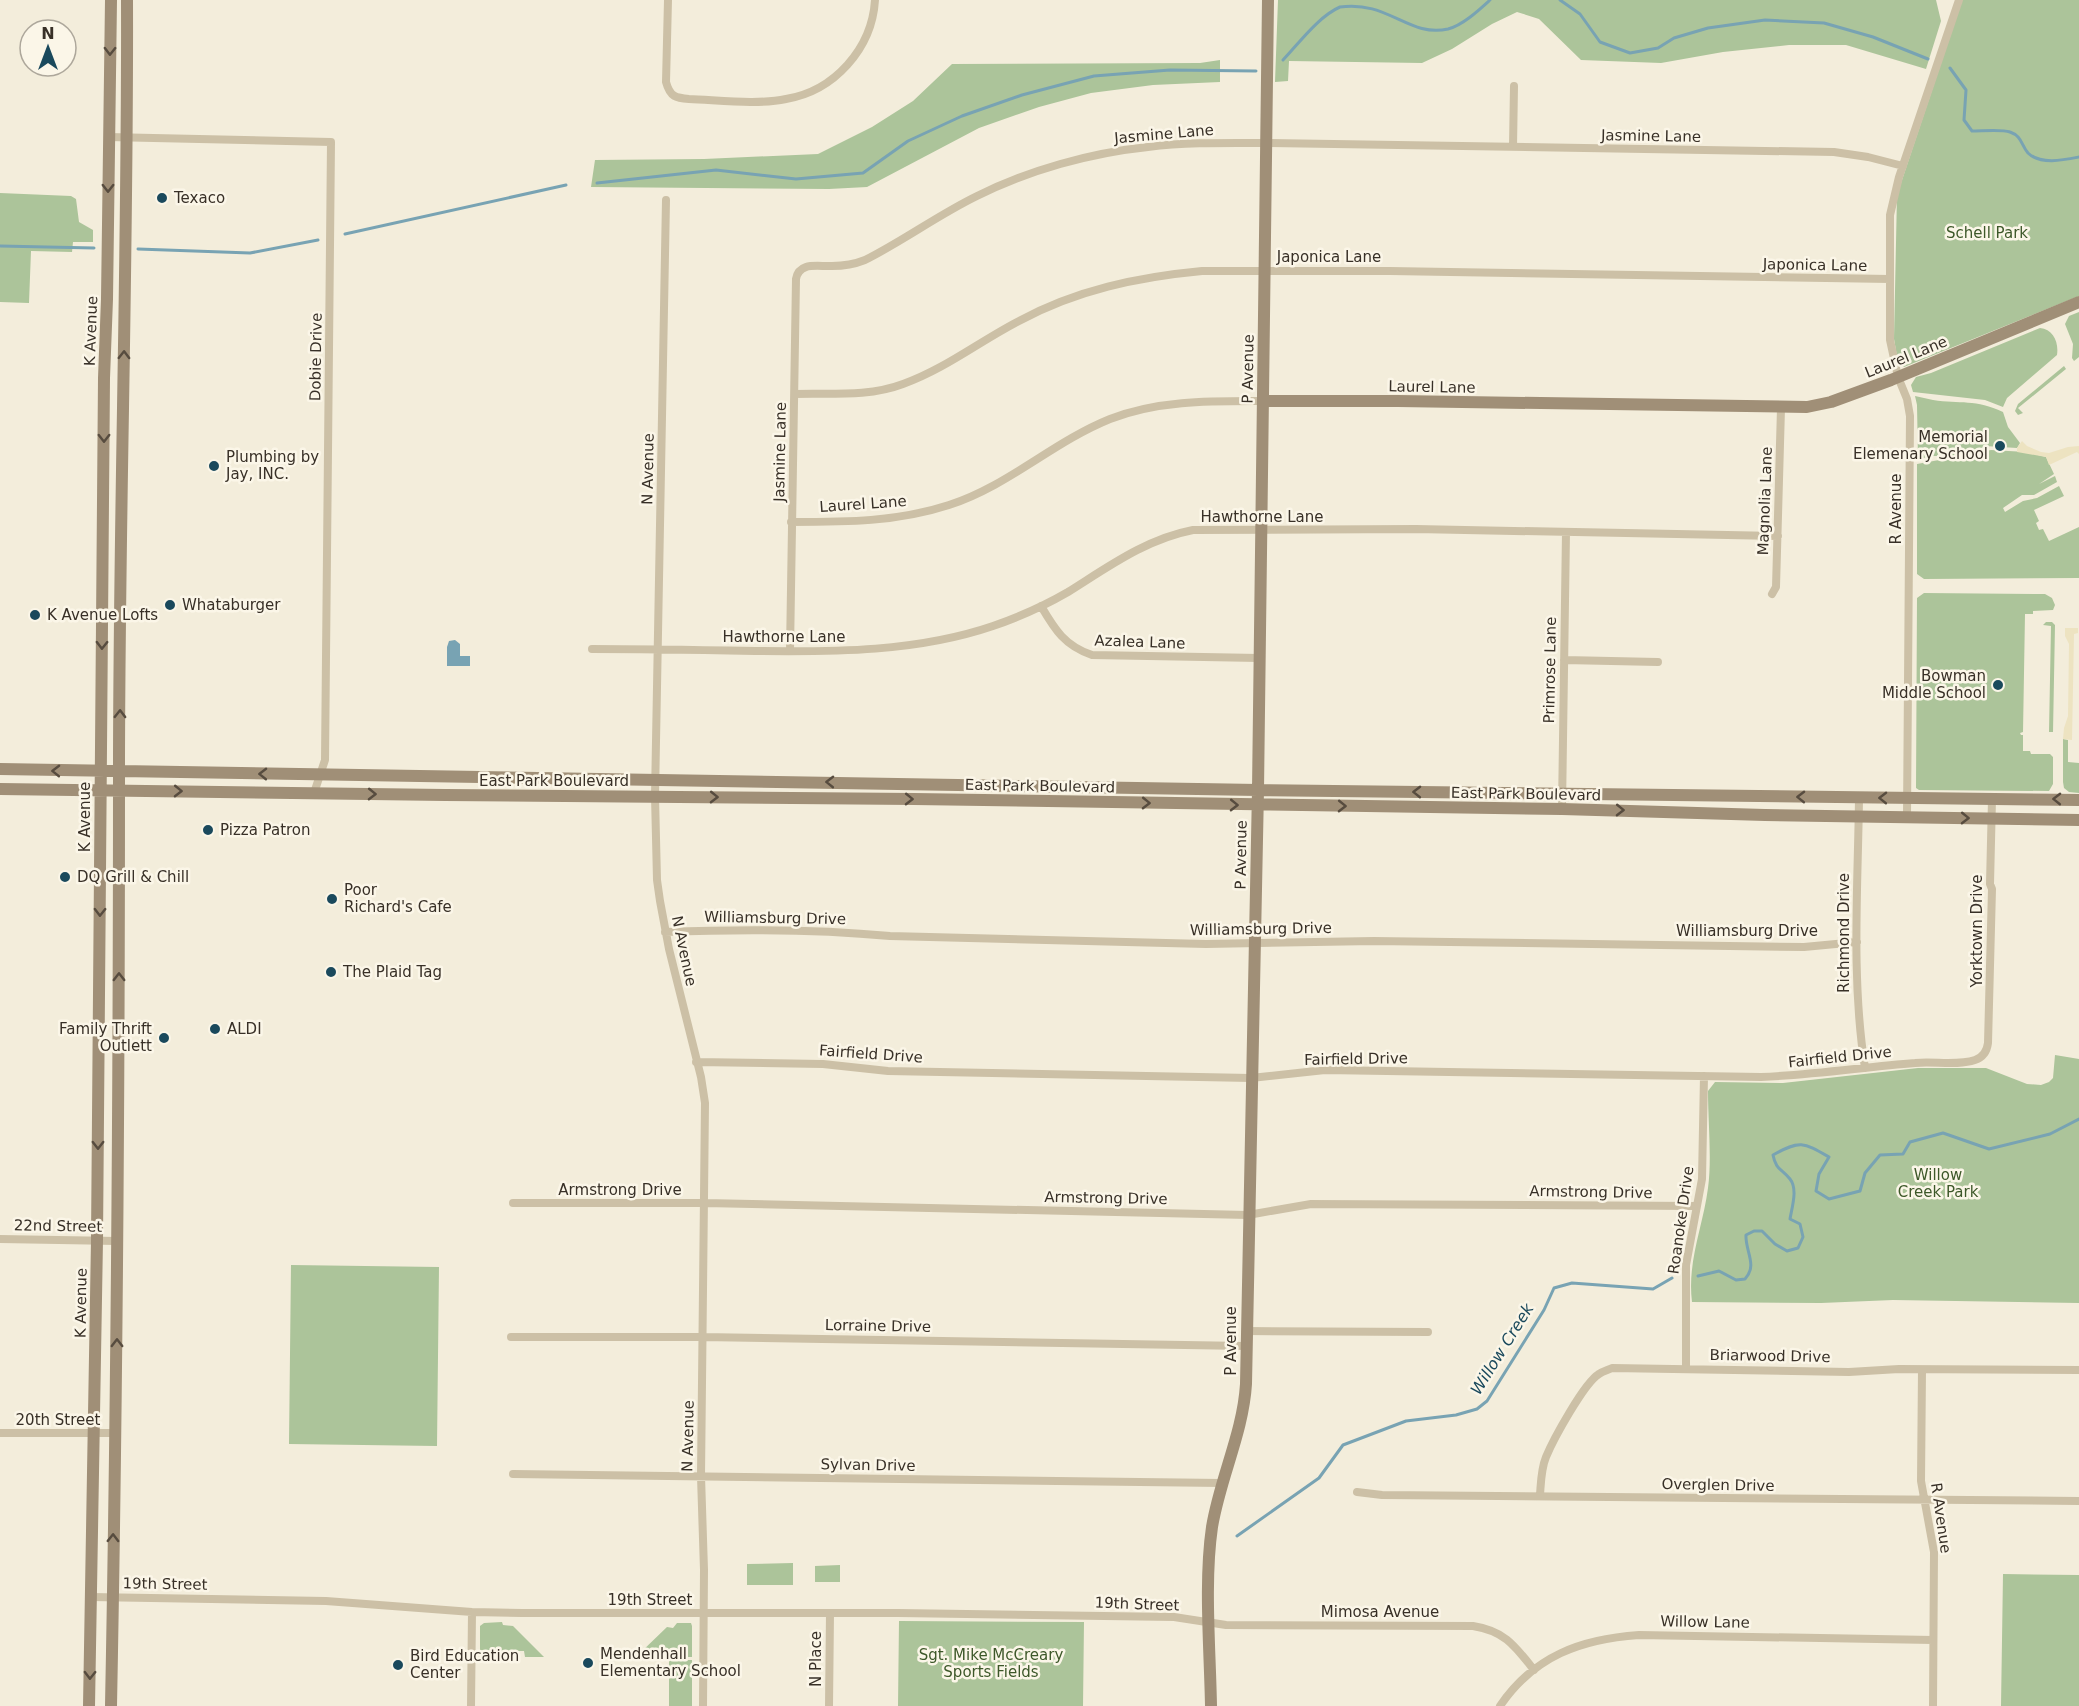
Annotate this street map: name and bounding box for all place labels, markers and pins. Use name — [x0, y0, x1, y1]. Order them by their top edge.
place label: Texaco — [173, 189, 225, 207]
marker: Texaco — [155, 191, 169, 205]
place label: Memorial Elemenary School — [1853, 428, 1988, 463]
marker: Memorial Elemenary School — [1993, 439, 2007, 453]
place label: Plumbing by Jay, INC. — [225, 448, 319, 483]
marker: Plumbing by Jay, INC. — [207, 459, 221, 473]
place label: Whataburger — [182, 596, 281, 614]
marker: Whataburger — [163, 598, 177, 612]
place label: K Avenue Lofts — [47, 606, 158, 624]
marker: K Avenue Lofts — [28, 608, 42, 622]
place label: Bowman Middle School — [1882, 667, 1986, 702]
marker: Bowman Middle School — [1991, 678, 2005, 692]
place label: Pizza Patron — [220, 821, 311, 839]
marker: Pizza Patron — [201, 823, 215, 837]
place label: DQ Grill & Chill — [77, 868, 189, 886]
marker: DQ Grill & Chill — [58, 870, 72, 884]
place label: Poor Richard's Cafe — [344, 881, 452, 916]
marker: Poor Richard's Cafe — [325, 892, 339, 906]
place label: The Plaid Tag — [342, 963, 442, 981]
marker: The Plaid Tag — [324, 965, 338, 979]
place label: Family Thrift Outlett — [59, 1020, 152, 1055]
place label: ALDI — [227, 1020, 262, 1038]
marker: ALDI — [208, 1022, 222, 1036]
marker: Family Thrift Outlett — [157, 1031, 171, 1045]
place label: Mendenhall Elementary School — [600, 1645, 741, 1680]
place label: Bird Education Center — [410, 1647, 519, 1682]
marker: Mendenhall Elementary School — [581, 1656, 595, 1670]
marker: Bird Education Center — [391, 1658, 405, 1672]

